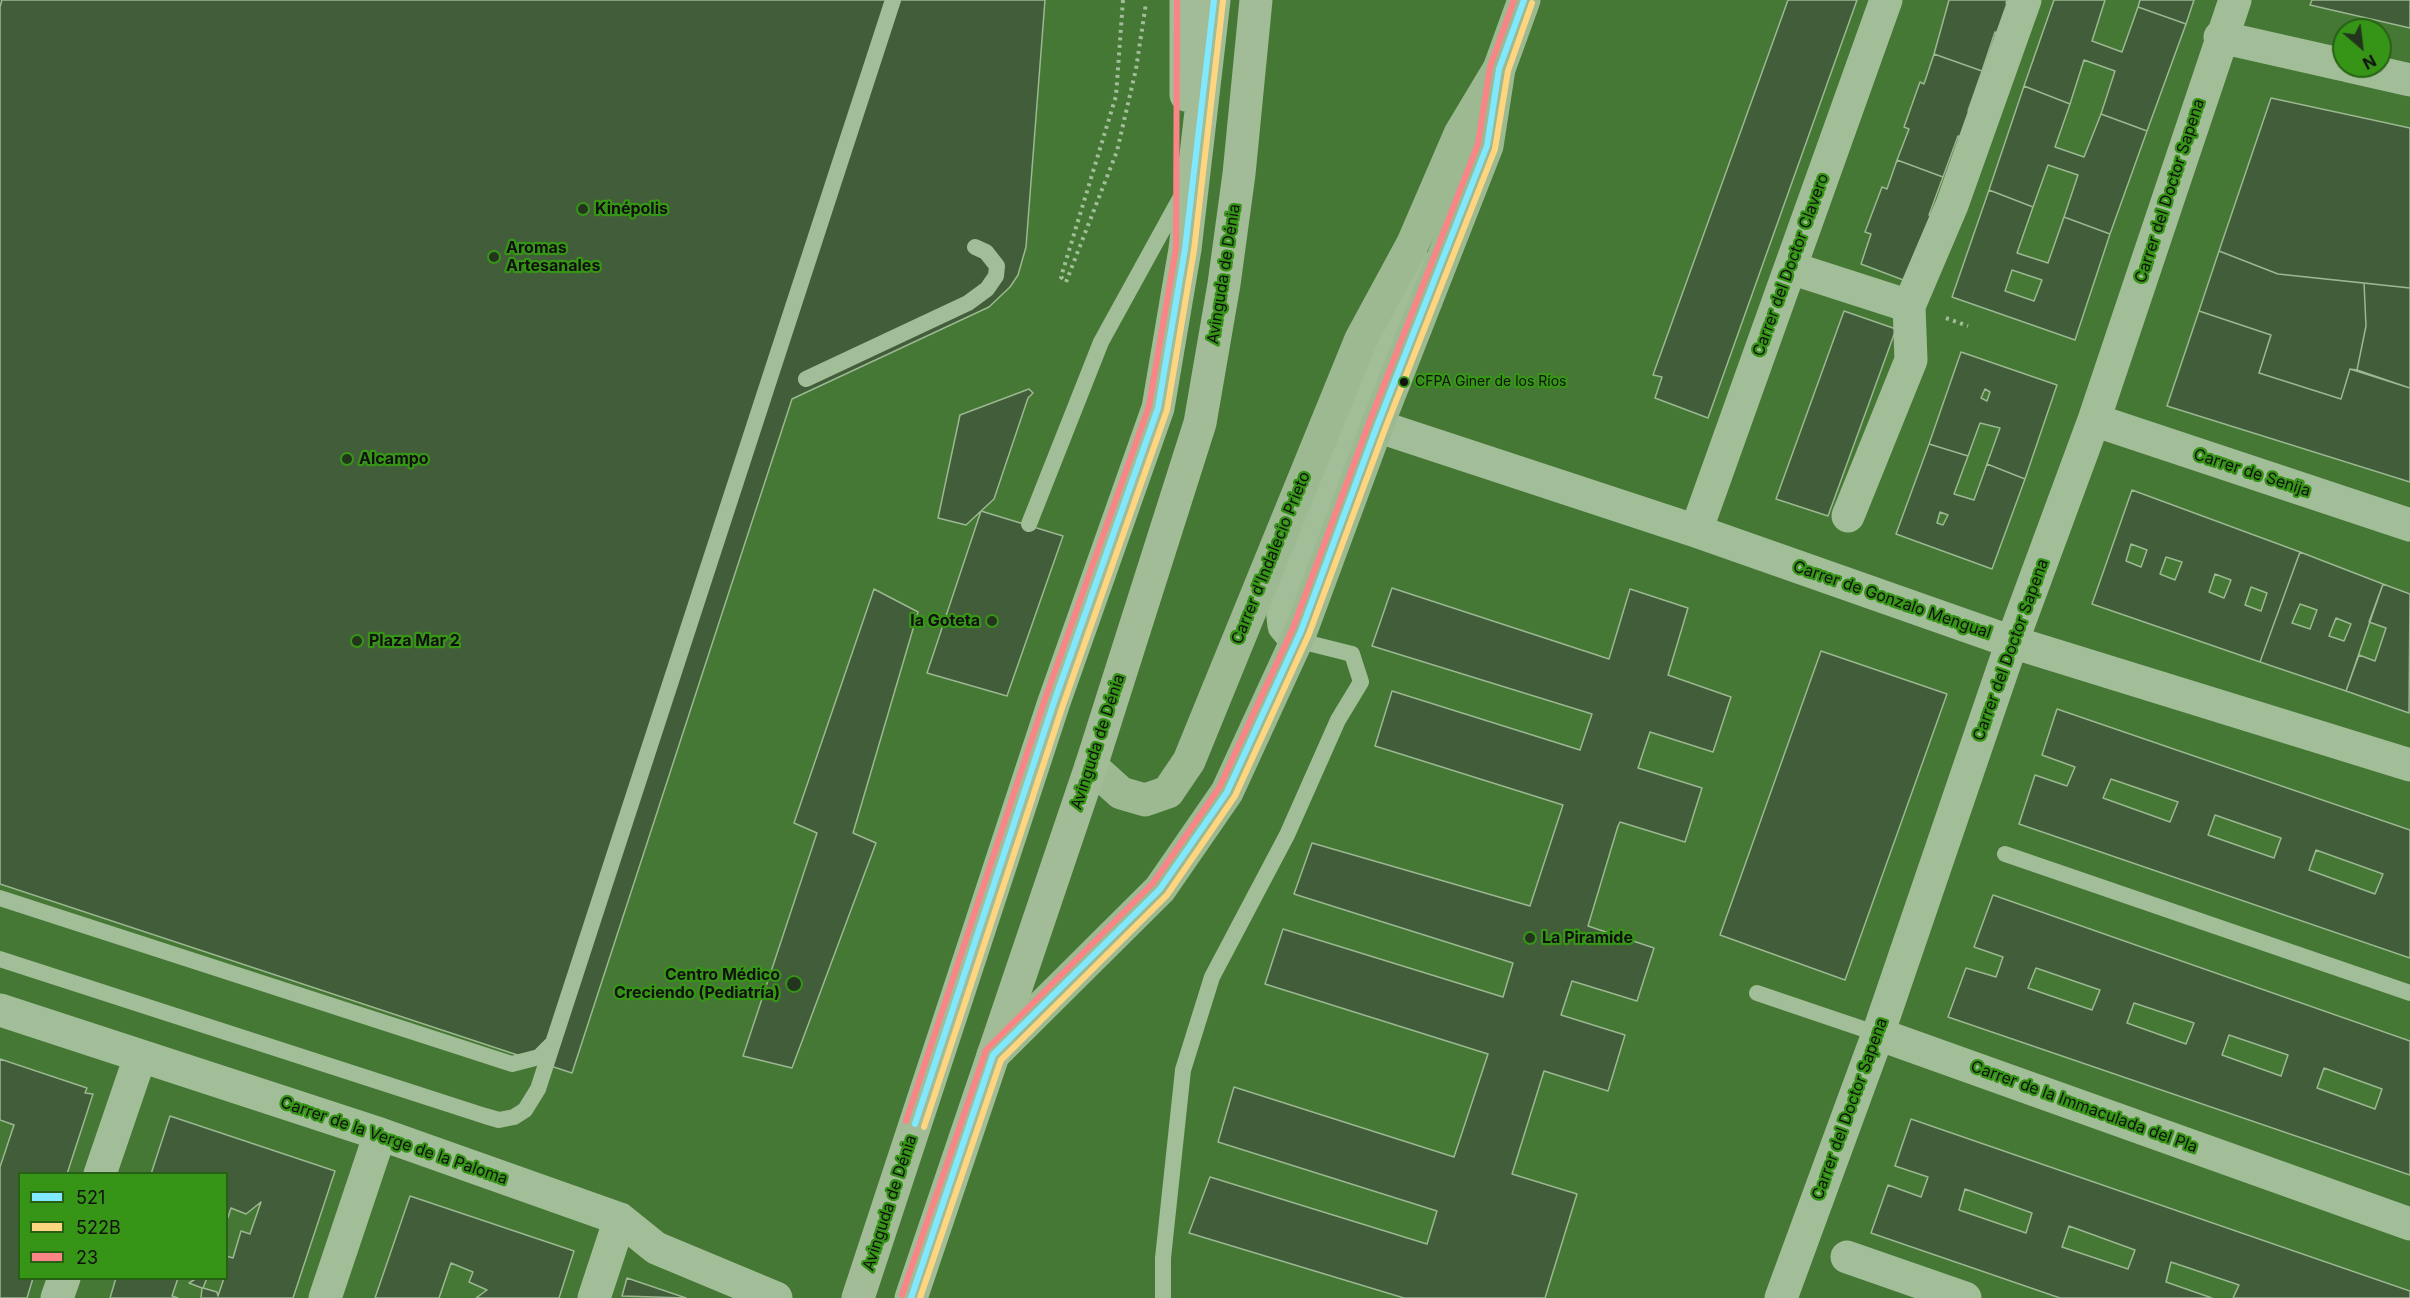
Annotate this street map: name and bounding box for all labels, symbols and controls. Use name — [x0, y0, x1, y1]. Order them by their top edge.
north arrow — [2332, 18, 2392, 78]
text: N — [2359, 50, 2380, 74]
street label: Carrer del Doctor Sapena — [2131, 97, 2209, 285]
street label: Carrer del Doctor Clavero — [1749, 171, 1833, 359]
place label: Kinépolis — [595, 199, 668, 219]
marker: Kinépolis — [576, 202, 590, 216]
street label: Avinguda de Dénia — [1203, 203, 1245, 345]
place label: Aromas Artesanales — [506, 238, 600, 276]
marker: Aromas Artesanales — [487, 250, 501, 264]
place label: CFPA Giner de los Ríos — [1415, 374, 1566, 390]
marker: CFPA Giner de los Ríos — [1398, 376, 1410, 388]
street label: Carrer de Senija — [2191, 445, 2313, 501]
place label: Alcampo — [359, 449, 429, 469]
marker: Alcampo — [340, 452, 354, 466]
street label: Carrer d'Indalecio Prieto — [1228, 469, 1314, 647]
street label: Carrer del Doctor Sapena — [1969, 556, 2053, 744]
street label: Carrer de Gonzalo Mengual — [1790, 557, 1994, 643]
place label: la Goteta — [910, 611, 980, 631]
marker: la Goteta — [985, 614, 999, 628]
place label: Plaza Mar 2 — [369, 631, 460, 651]
marker: Plaza Mar 2 — [350, 634, 364, 648]
street label: Avinguda de Dénia — [1067, 672, 1129, 812]
place label: La Piramide — [1542, 928, 1633, 948]
marker: La Piramide — [1523, 931, 1537, 945]
place label: Centro Médico Creciendo (Pediatría) — [614, 965, 780, 1003]
marker: Centro Médico Creciendo (Pediatría) — [785, 975, 803, 993]
street label: Carrer del Doctor Sapena — [1808, 1015, 1892, 1203]
street label: Carrer de la Immaculada del Pla — [1968, 1057, 2200, 1157]
street label: Carrer de la Verge de la Paloma — [278, 1093, 510, 1189]
street label: Avinguda de Dénia — [859, 1133, 921, 1273]
legend — [18, 1172, 228, 1280]
text: 521 — [76, 1187, 105, 1208]
text: 522B — [76, 1217, 121, 1238]
text: 23 — [76, 1247, 98, 1268]

